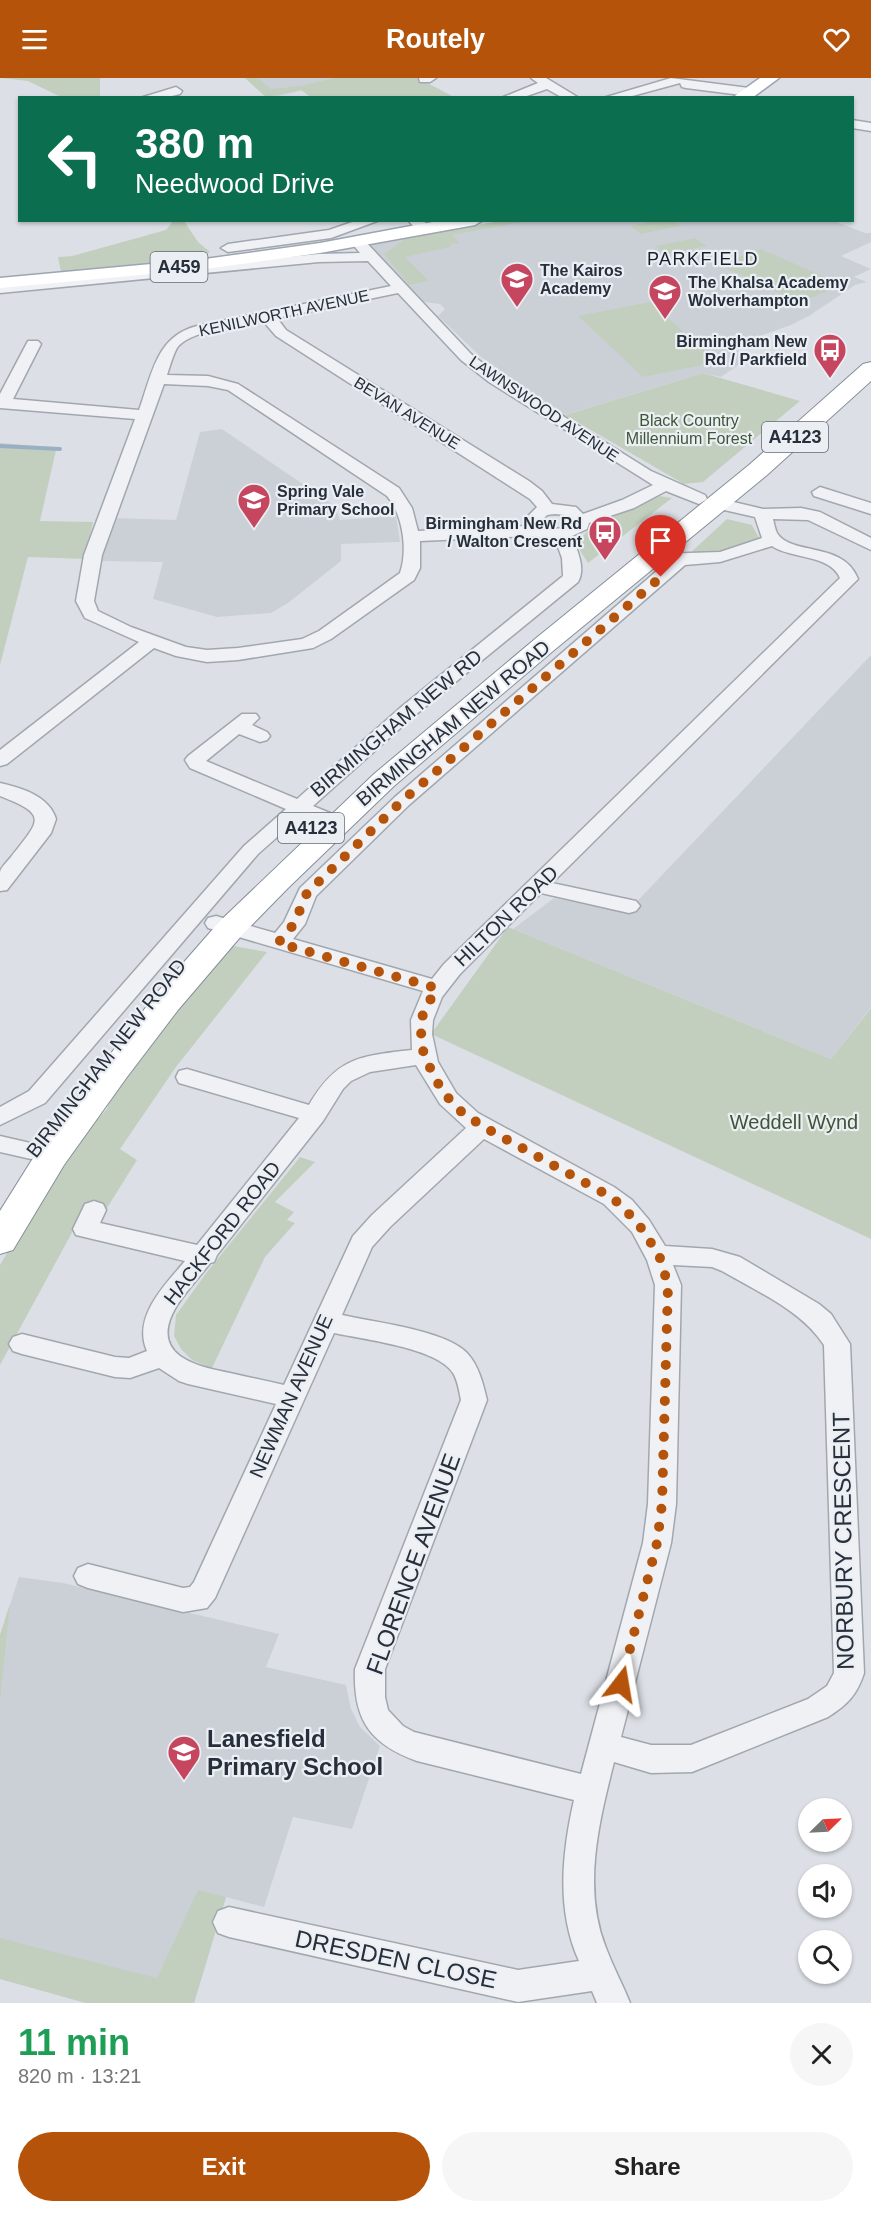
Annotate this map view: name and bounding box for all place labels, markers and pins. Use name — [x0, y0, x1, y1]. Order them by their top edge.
school or university icon: The Kairos Academy — [499, 261, 535, 308]
place label: The Kairos Academy — [540, 262, 623, 297]
school or university icon: The Khalsa Academy Wolverhampton — [647, 273, 683, 320]
place label: The Khalsa Academy Wolverhampton — [688, 274, 848, 309]
bus stop icon: Birmingham New Rd / Parkfield — [812, 332, 848, 379]
place label: Birmingham New Rd / Parkfield — [676, 333, 808, 368]
school or university icon: Spring Vale Primary School — [236, 482, 272, 529]
place label: Spring Vale Primary School — [277, 483, 394, 518]
bus stop icon: Birmingham New Rd / Walton Crescent — [587, 514, 623, 561]
place label: Birmingham New Rd / Walton Crescent — [426, 515, 583, 550]
pin — [635, 515, 686, 577]
place label: Lanesfield Primary School — [207, 1725, 383, 1780]
school or university icon: Lanesfield Primary School — [166, 1734, 202, 1781]

